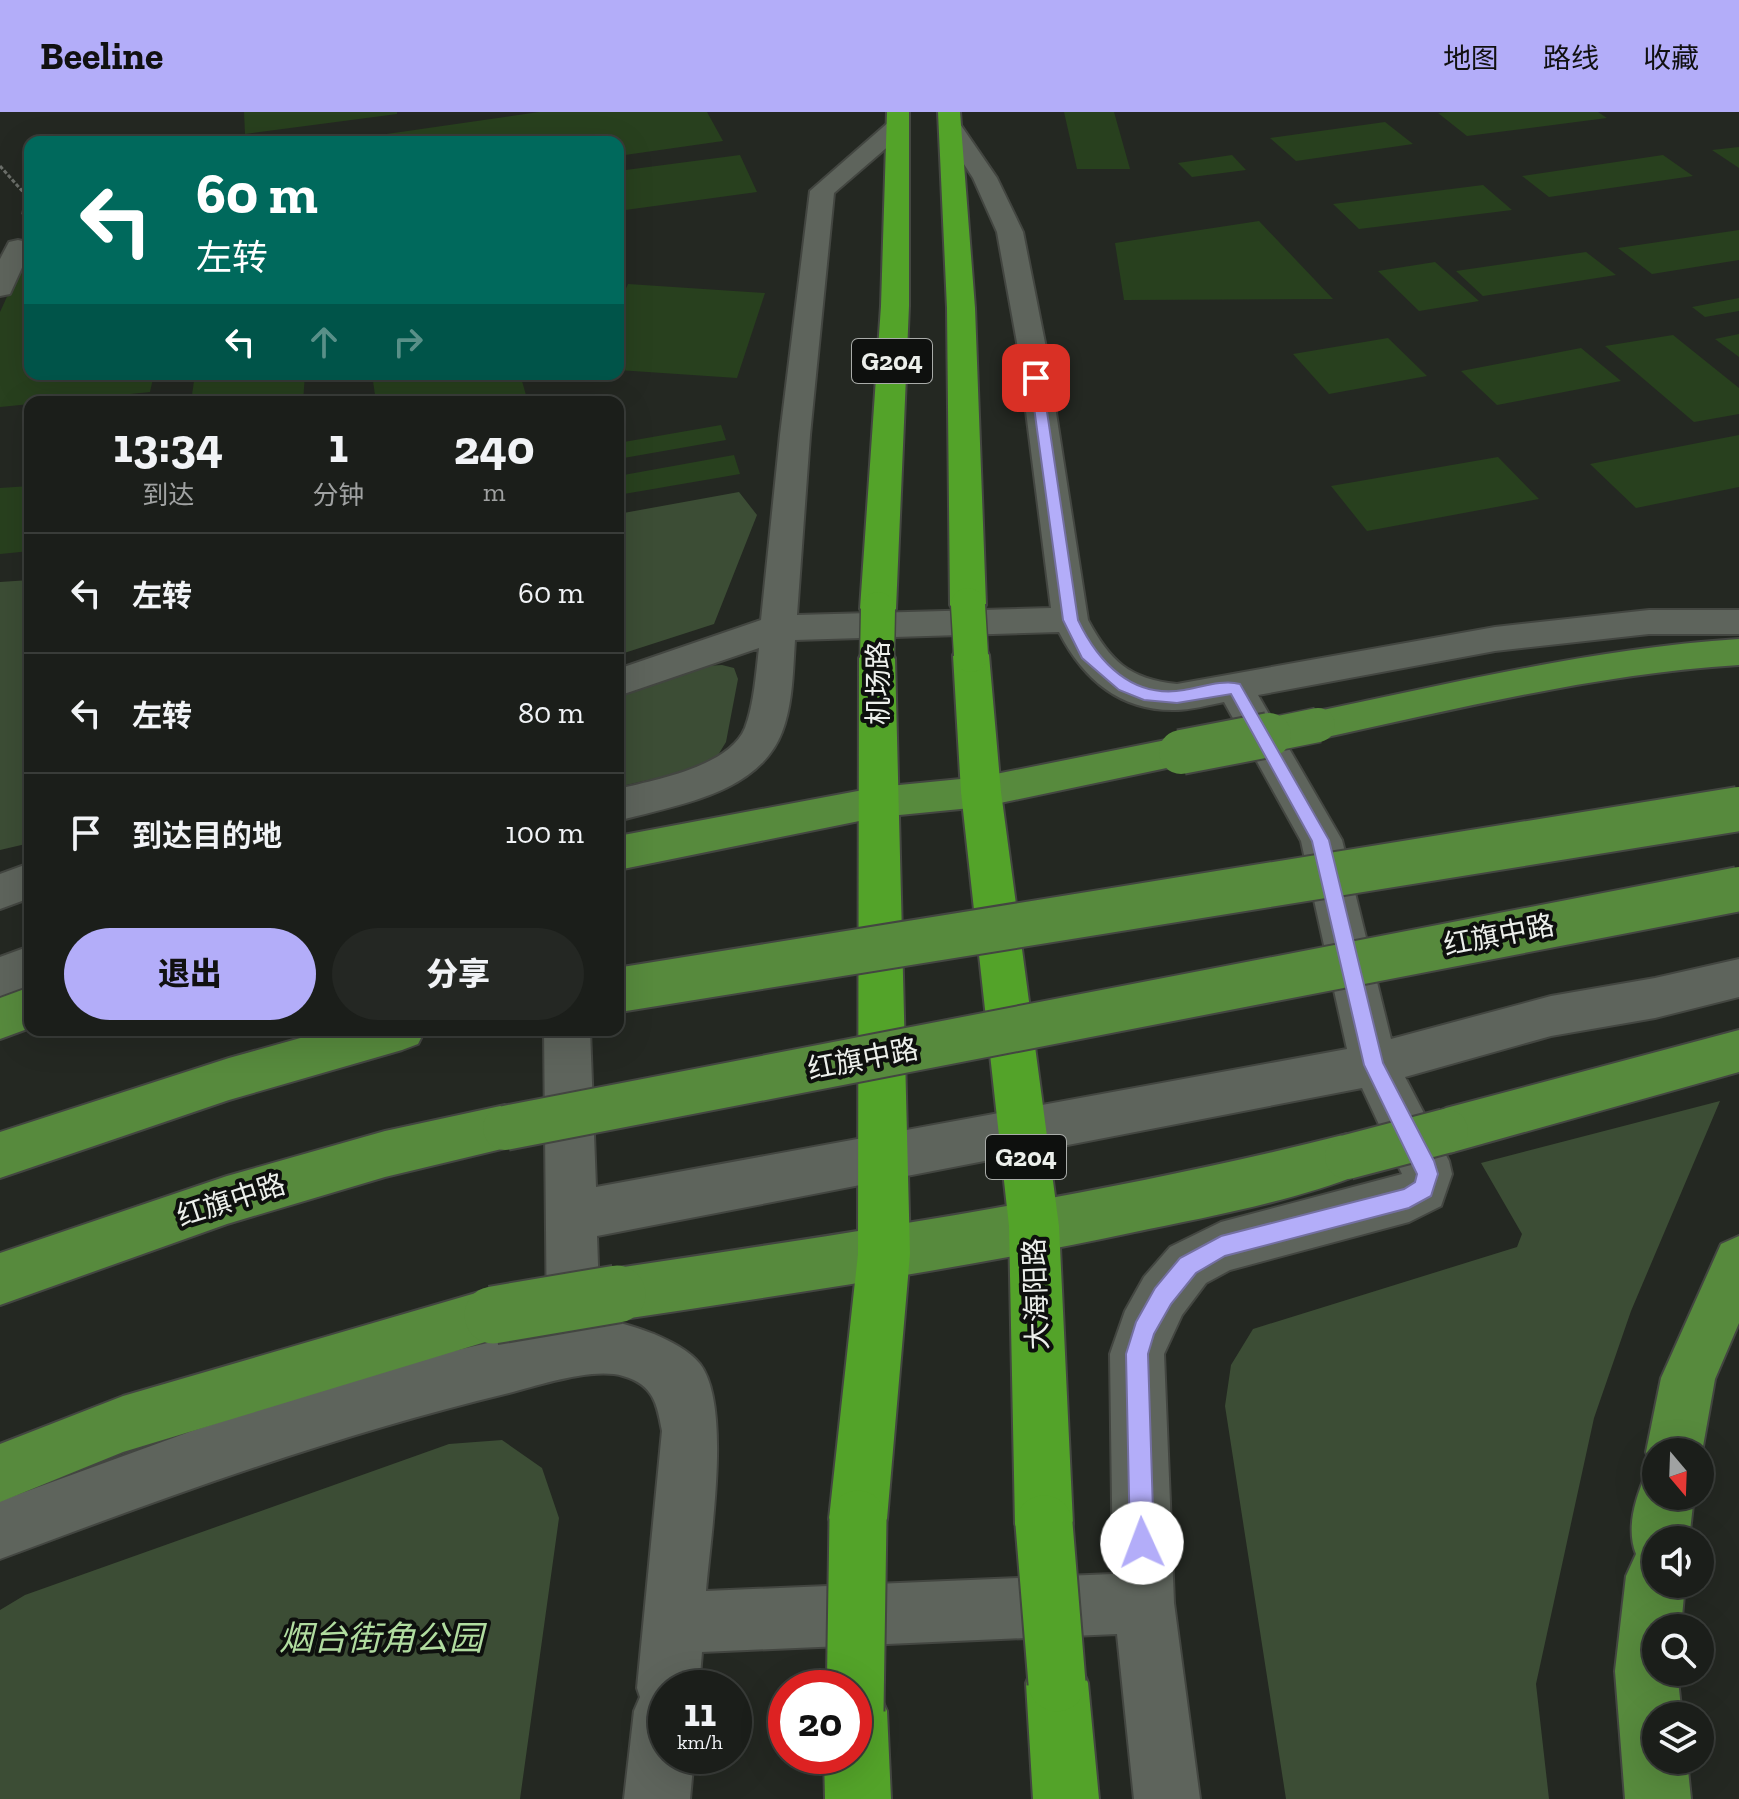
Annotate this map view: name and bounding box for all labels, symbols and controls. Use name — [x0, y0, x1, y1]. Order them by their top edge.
text: Beeline — [40, 33, 163, 79]
text: 地图 — [1443, 42, 1499, 75]
text: 路线 — [1543, 42, 1599, 75]
text: 收藏 — [1643, 42, 1699, 75]
text: 60 m — [196, 160, 318, 227]
icon: left — [64, 168, 168, 272]
text: 左转 — [196, 236, 268, 279]
icon: left — [218, 320, 262, 364]
icon: ahead — [302, 320, 346, 364]
icon: right — [386, 320, 430, 364]
road number: G204 — [852, 339, 932, 383]
pin — [1002, 344, 1070, 412]
icon: arrive — [1014, 356, 1058, 400]
text: 13:34 — [113, 417, 223, 474]
text: 1 — [329, 417, 348, 474]
text: 240 — [454, 419, 535, 476]
text: m — [483, 476, 505, 508]
text: 到达 — [142, 479, 194, 511]
text: 分钟 — [312, 479, 365, 511]
icon: left — [64, 571, 108, 615]
text: 60 m — [518, 575, 584, 611]
text: 左转 — [132, 578, 192, 614]
street label: 机场路 — [862, 641, 895, 725]
icon: left — [64, 691, 108, 735]
text: 80 m — [518, 695, 584, 731]
text: 左转 — [132, 698, 192, 734]
icon: arrive — [64, 811, 108, 855]
text: 100 m — [505, 815, 584, 851]
text: 到达目的地 — [132, 818, 282, 854]
street label: 红旗中路 — [1441, 908, 1557, 962]
button: 退出 — [64, 928, 316, 1020]
button: 分享 — [332, 928, 584, 1020]
street label: 红旗中路 — [805, 1032, 921, 1086]
road number: G204 — [986, 1135, 1066, 1179]
street label: 红旗中路 — [173, 1167, 289, 1233]
street label: 大海阳路 — [1018, 1237, 1054, 1351]
north arrow — [1642, 1438, 1714, 1510]
map controls — [1642, 1438, 1714, 1774]
position arrow — [1100, 1501, 1184, 1585]
button: sound — [1642, 1526, 1714, 1598]
button: search — [1642, 1614, 1714, 1686]
park label: 烟台街角公园 — [279, 1618, 488, 1659]
speed limit sign: 20 — [768, 1670, 872, 1774]
text: 11 — [684, 1688, 716, 1736]
button: layers — [1642, 1702, 1714, 1774]
text: km/h — [677, 1730, 723, 1754]

